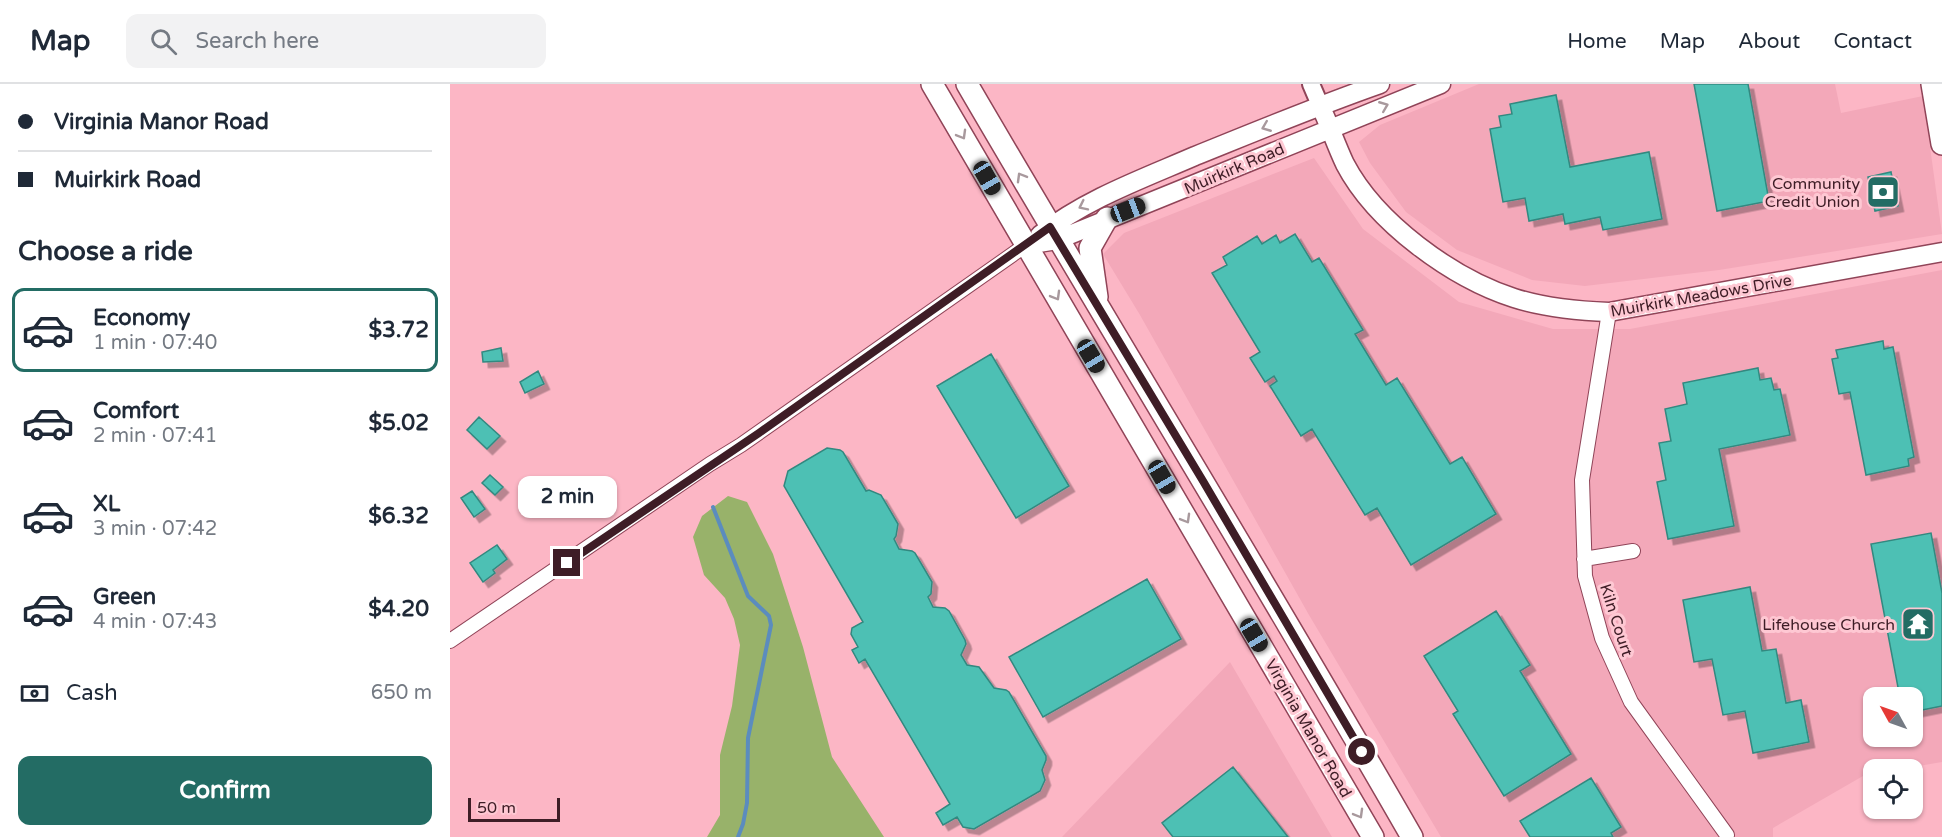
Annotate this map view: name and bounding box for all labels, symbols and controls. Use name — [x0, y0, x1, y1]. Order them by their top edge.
search box — [126, 14, 546, 68]
text: Map — [30, 24, 90, 58]
icon: search — [147, 25, 180, 58]
text: Search here — [195, 28, 319, 54]
text: Home — [1567, 29, 1627, 54]
text: Map — [1660, 29, 1705, 54]
text: About — [1738, 29, 1800, 54]
text: Contact — [1833, 29, 1912, 54]
one-way arrow — [1379, 101, 1389, 114]
text: Virginia Manor Road — [54, 109, 269, 135]
one-way arrow — [1262, 120, 1273, 132]
one-way arrow — [955, 128, 966, 139]
street label: Muirkirk Road — [1181, 139, 1288, 199]
car — [970, 158, 1004, 198]
text: Muirkirk Road — [54, 167, 201, 193]
one-way arrow — [1016, 172, 1028, 183]
place label: Community Credit Union — [1765, 174, 1860, 212]
bank icon: Community Credit Union — [1865, 174, 1901, 210]
car — [1108, 195, 1148, 225]
one-way arrow — [1079, 199, 1090, 211]
text: Choose a ride — [18, 235, 193, 268]
street label: Muirkirk Meadows Drive — [1609, 270, 1793, 322]
one-way arrow — [1049, 290, 1060, 300]
icon: car — [21, 303, 75, 357]
text: Economy — [93, 305, 190, 331]
text: $3.72 — [368, 317, 429, 343]
text: 1 min · 07:40 — [93, 331, 217, 355]
car — [1074, 336, 1108, 376]
icon: car — [21, 396, 75, 450]
text: Comfort — [93, 398, 179, 424]
text: $5.02 — [368, 410, 429, 436]
text: 2 min · 07:41 — [93, 424, 217, 448]
car — [1145, 457, 1179, 497]
callout: 2 min — [518, 476, 616, 518]
text: 2 min — [541, 485, 594, 509]
icon: car — [21, 489, 75, 543]
text: XL — [93, 491, 120, 517]
text: $6.32 — [368, 503, 429, 529]
one-way arrow — [1179, 512, 1191, 523]
text: 3 min · 07:42 — [93, 517, 217, 541]
route end — [553, 549, 580, 576]
street label: Kiln Court — [1595, 581, 1637, 659]
icon: car — [21, 582, 75, 636]
text: Green — [93, 584, 156, 610]
text: $4.20 — [368, 596, 429, 622]
temple icon: Lifehouse Church — [1900, 606, 1936, 642]
text: 4 min · 07:43 — [93, 610, 217, 634]
car — [1237, 615, 1271, 655]
place label: Lifehouse Church — [1762, 615, 1895, 635]
street label: Virginia Manor Road — [1260, 656, 1356, 801]
icon: cash — [18, 677, 51, 710]
text: Cash — [66, 680, 118, 706]
text: 650 m — [371, 681, 432, 705]
north arrow — [1863, 687, 1923, 747]
map controls — [1863, 687, 1923, 819]
route start — [1348, 738, 1375, 765]
button: Confirm — [18, 756, 432, 825]
button: locate — [1863, 759, 1923, 819]
scale bar — [468, 795, 560, 822]
text: 50 m — [477, 798, 516, 818]
one-way arrow — [1352, 808, 1363, 818]

